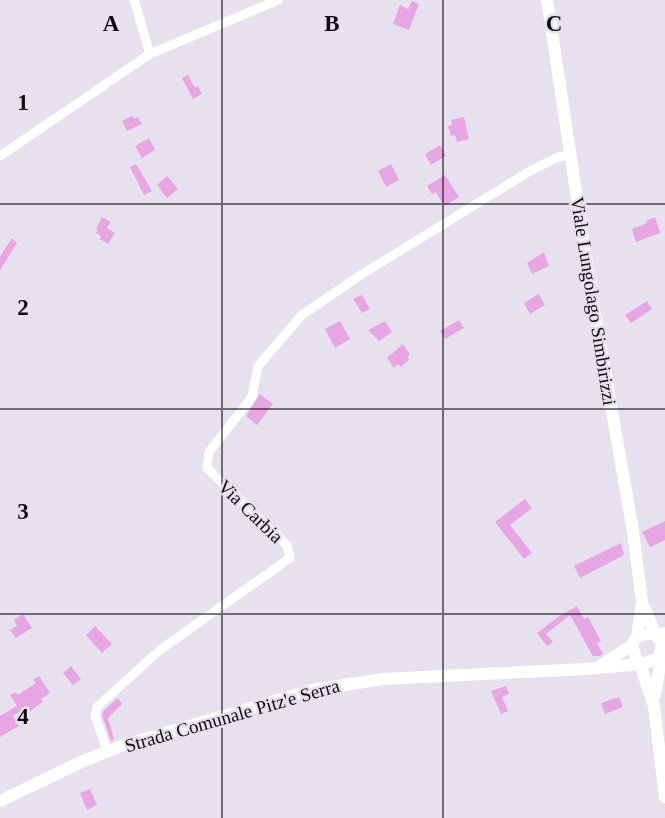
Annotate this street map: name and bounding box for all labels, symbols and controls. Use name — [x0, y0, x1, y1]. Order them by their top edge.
text: A — [103, 11, 120, 36]
text: B — [324, 11, 340, 36]
text: C — [546, 11, 562, 36]
text: 1 — [17, 90, 29, 115]
street label: Viale Lungolago Simbirizzi — [567, 195, 620, 407]
text: 2 — [17, 295, 29, 320]
street label: Via Carbia — [214, 475, 288, 548]
text: 3 — [17, 499, 29, 524]
street label: Strada Comunale Pitz'e Serra — [122, 675, 342, 756]
text: 4 — [17, 704, 29, 729]

